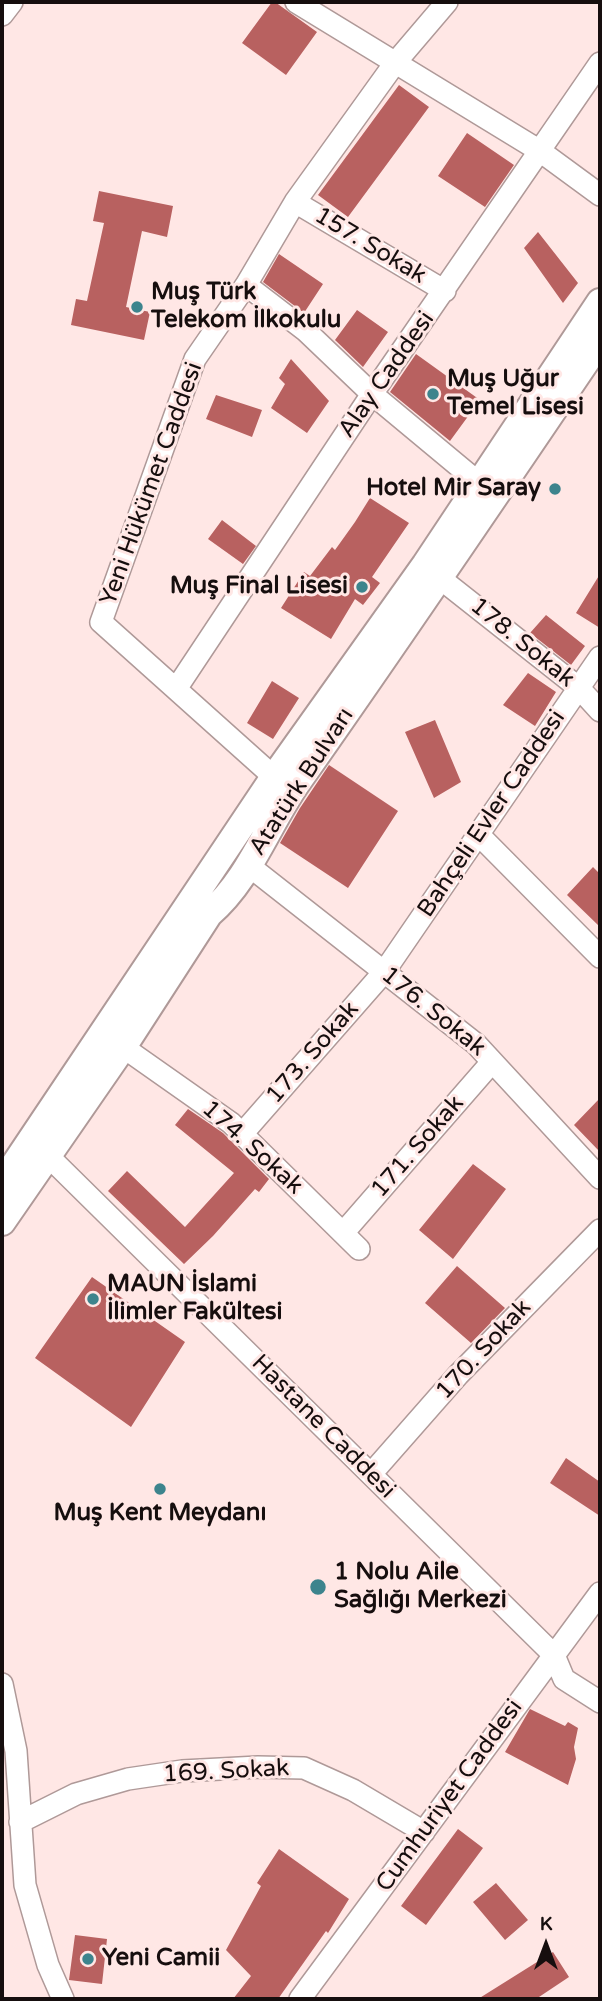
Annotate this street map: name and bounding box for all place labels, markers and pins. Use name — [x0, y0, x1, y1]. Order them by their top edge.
place label: Muş Türk Telekom İlkokulu — [151, 279, 341, 335]
marker: Muş Türk Telekom İlkokulu — [129, 299, 145, 315]
place label: Muş Uğur Temel Lisesi — [447, 366, 584, 422]
marker: Muş Uğur Temel Lisesi — [425, 386, 441, 402]
place label: Hotel Mir Saray — [366, 475, 541, 503]
marker: Hotel Mir Saray — [547, 481, 563, 497]
place label: Muş Final Lisesi — [170, 573, 348, 601]
marker: Muş Final Lisesi — [354, 579, 370, 595]
place label: MAUN İslami İlimler Fakültesi — [107, 1271, 283, 1327]
marker: MAUN İslami İlimler Fakültesi — [85, 1291, 101, 1307]
marker: Muş Kent Meydanı — [152, 1481, 168, 1497]
place label: Muş Kent Meydanı — [54, 1500, 266, 1528]
place label: 1 Nolu Aile Sağlığı Merkezi — [334, 1559, 507, 1615]
marker: 1 Nolu Aile Sağlığı Merkezi — [308, 1577, 328, 1597]
place label: Yeni Camii — [102, 1945, 220, 1973]
marker: Yeni Camii — [80, 1951, 96, 1967]

